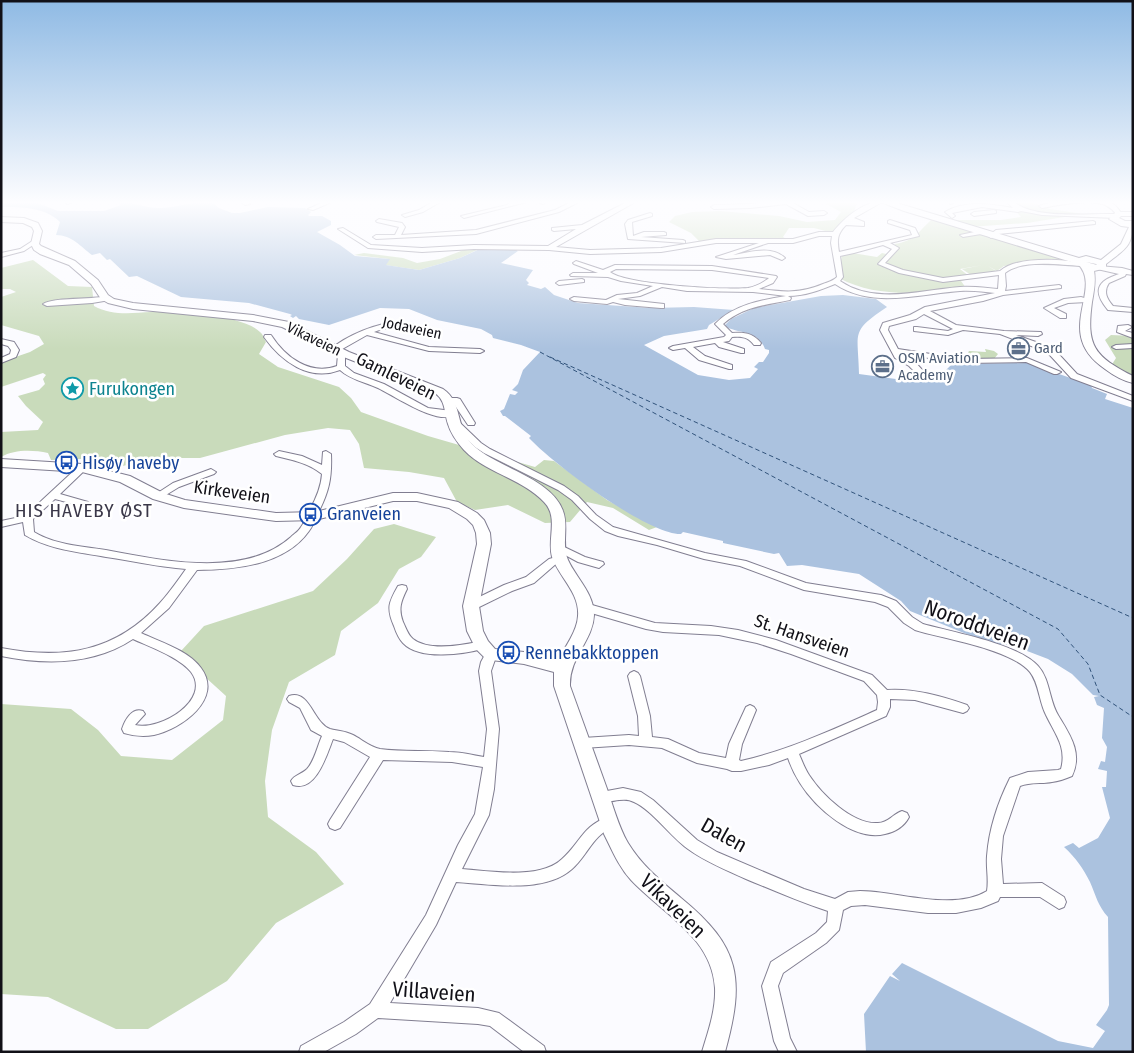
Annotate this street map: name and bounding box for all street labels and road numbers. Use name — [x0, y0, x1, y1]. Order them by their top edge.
street label: Jodaveien — [381, 313, 443, 343]
street label: Vikaveien — [284, 318, 344, 360]
street label: Gamleveien — [352, 347, 440, 405]
street label: Kirkeveien — [192, 476, 272, 508]
street label: Noroddveien — [921, 594, 1033, 656]
street label: St. Hansveien — [751, 609, 853, 663]
street label: Dalen — [696, 812, 752, 858]
street label: Vikaveien — [635, 868, 711, 944]
street label: Villaveien — [392, 976, 476, 1008]

